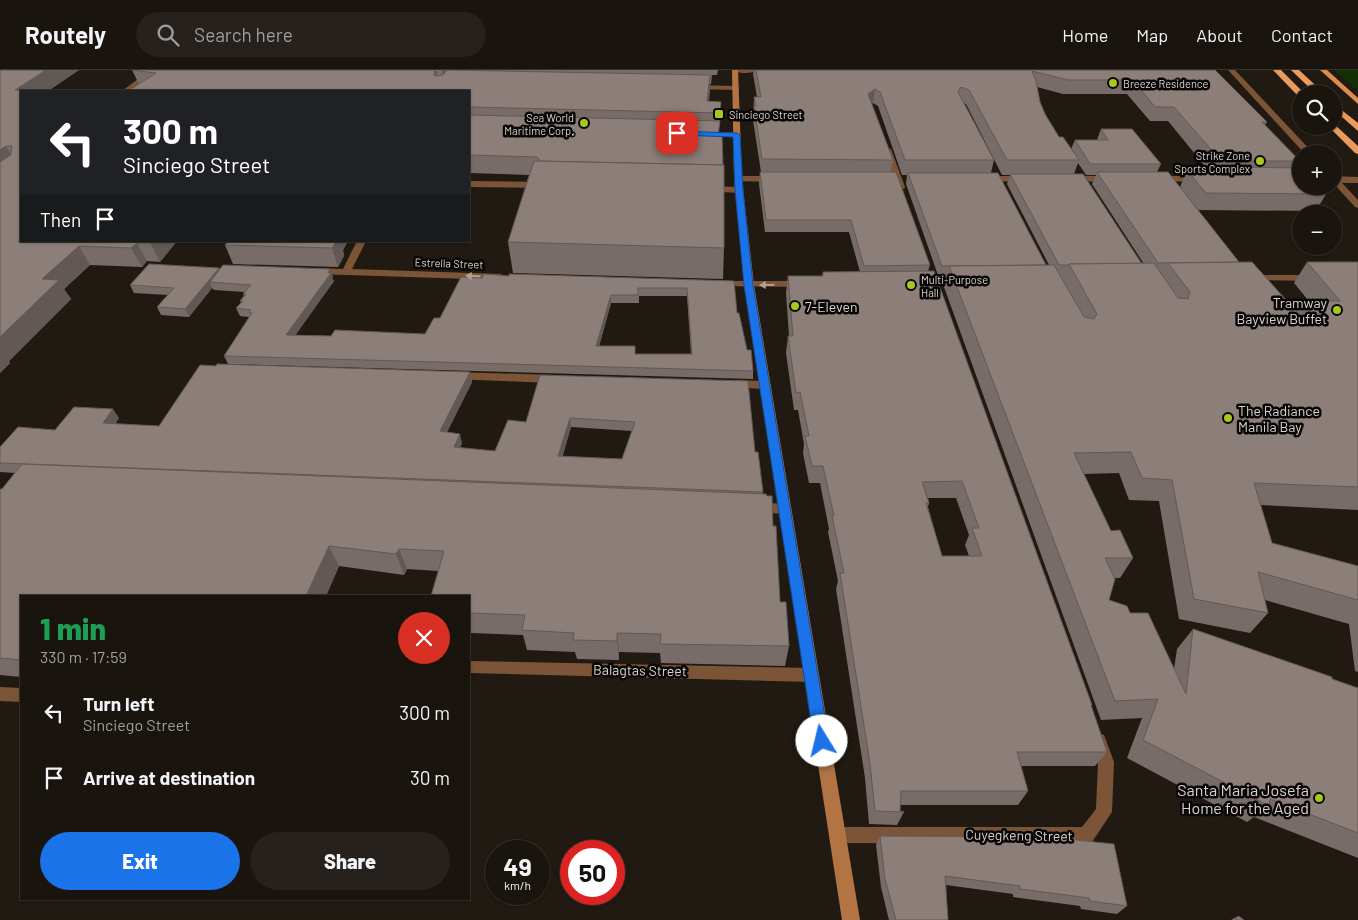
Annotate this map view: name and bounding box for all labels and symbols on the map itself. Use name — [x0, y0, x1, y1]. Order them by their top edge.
marker: Breeze Residence — [1107, 77, 1119, 89]
place label: Breeze Residence — [1123, 77, 1208, 90]
marker: Sinciego Street — [713, 108, 725, 120]
place label: Sinciego Street — [729, 108, 803, 121]
place label: Sea World Maritime Corp. — [504, 111, 574, 137]
pin — [656, 112, 698, 154]
marker: Sea World Maritime Corp. — [578, 117, 590, 129]
place label: Strike Zone Sports Complex — [1175, 149, 1250, 175]
marker: Strike Zone Sports Complex — [1254, 155, 1266, 167]
street label: Estrella Street — [414, 255, 484, 271]
one-way arrow — [465, 272, 481, 280]
place label: Multi-Purpose Hall — [921, 273, 988, 299]
marker: Multi-Purpose Hall — [905, 279, 917, 291]
one-way arrow — [759, 281, 775, 289]
place label: Tramway Bayview Buffet — [1237, 294, 1328, 327]
place label: 7-Eleven — [805, 298, 858, 315]
marker: 7-Eleven — [789, 300, 801, 312]
marker: Tramway Bayview Buffet — [1331, 304, 1343, 316]
place label: The Radiance Manila Bay — [1238, 402, 1320, 435]
marker: The Radiance Manila Bay — [1222, 412, 1234, 424]
street label: Balagtas Street — [593, 661, 687, 679]
position arrow — [795, 714, 847, 766]
place label: Santa Maria Josefa Home for the Aged — [1177, 780, 1309, 817]
marker: Santa Maria Josefa Home for the Aged — [1313, 792, 1325, 804]
street label: Cuyegkeng Street — [965, 826, 1073, 844]
speed limit sign: 50 — [560, 840, 625, 905]

